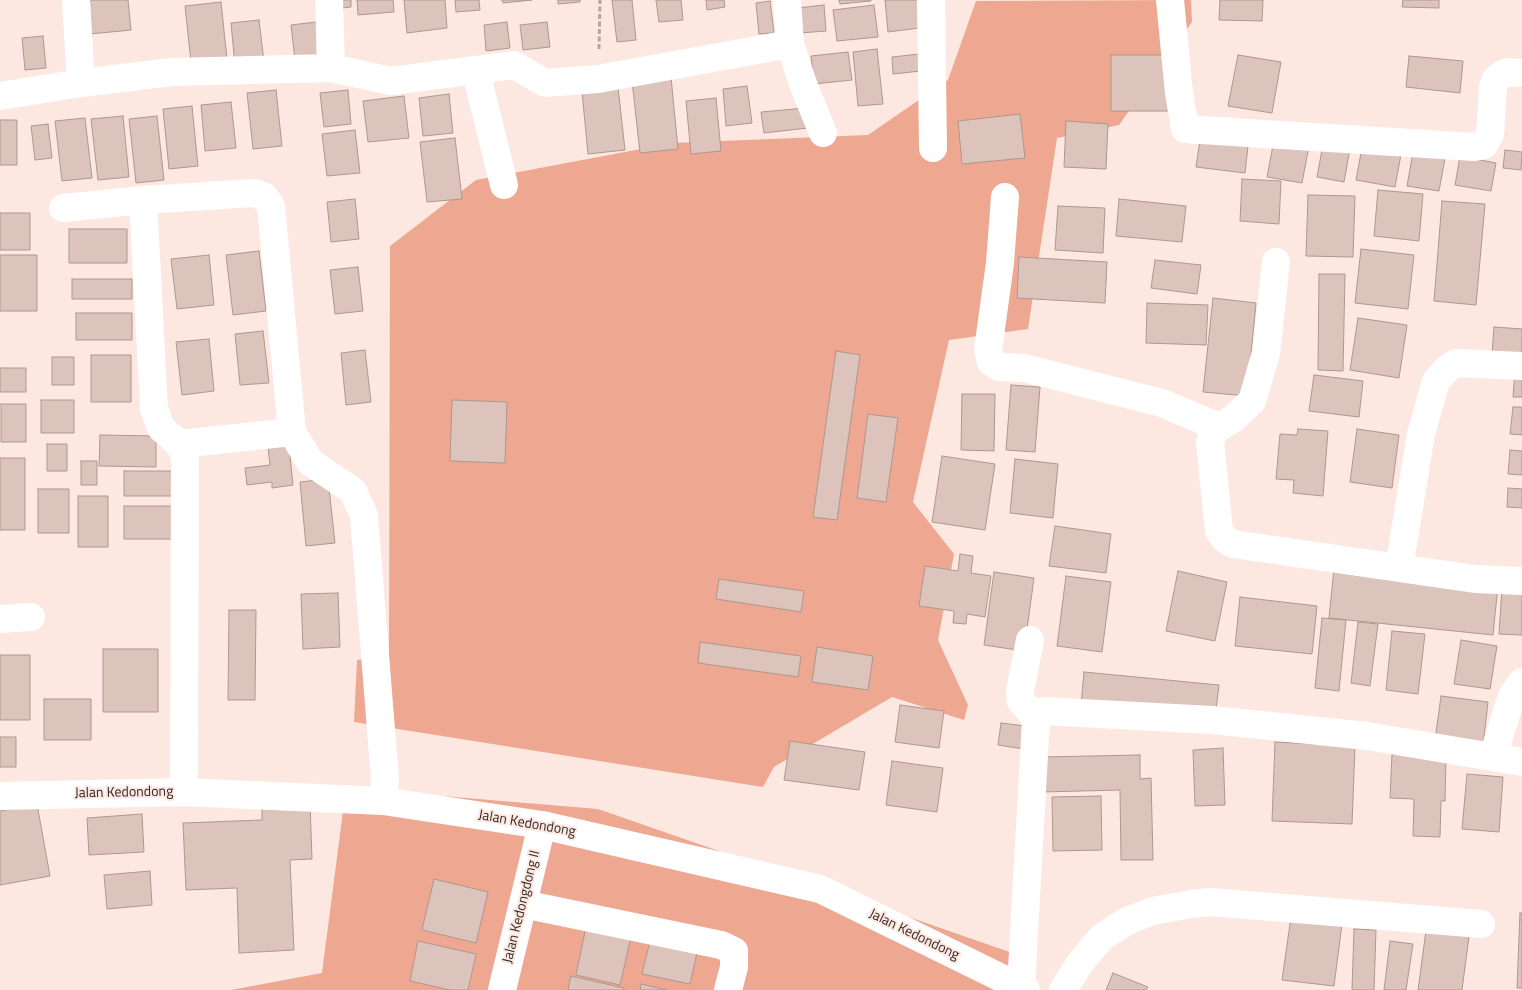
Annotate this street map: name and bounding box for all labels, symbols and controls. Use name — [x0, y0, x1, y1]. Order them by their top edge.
street label: Jalan Kedondong — [75, 784, 173, 802]
street label: Jalan Kedondong — [477, 807, 577, 841]
street label: Jalan Kedongdong II — [500, 849, 544, 965]
street label: Jalan Kedondong — [866, 906, 962, 964]

